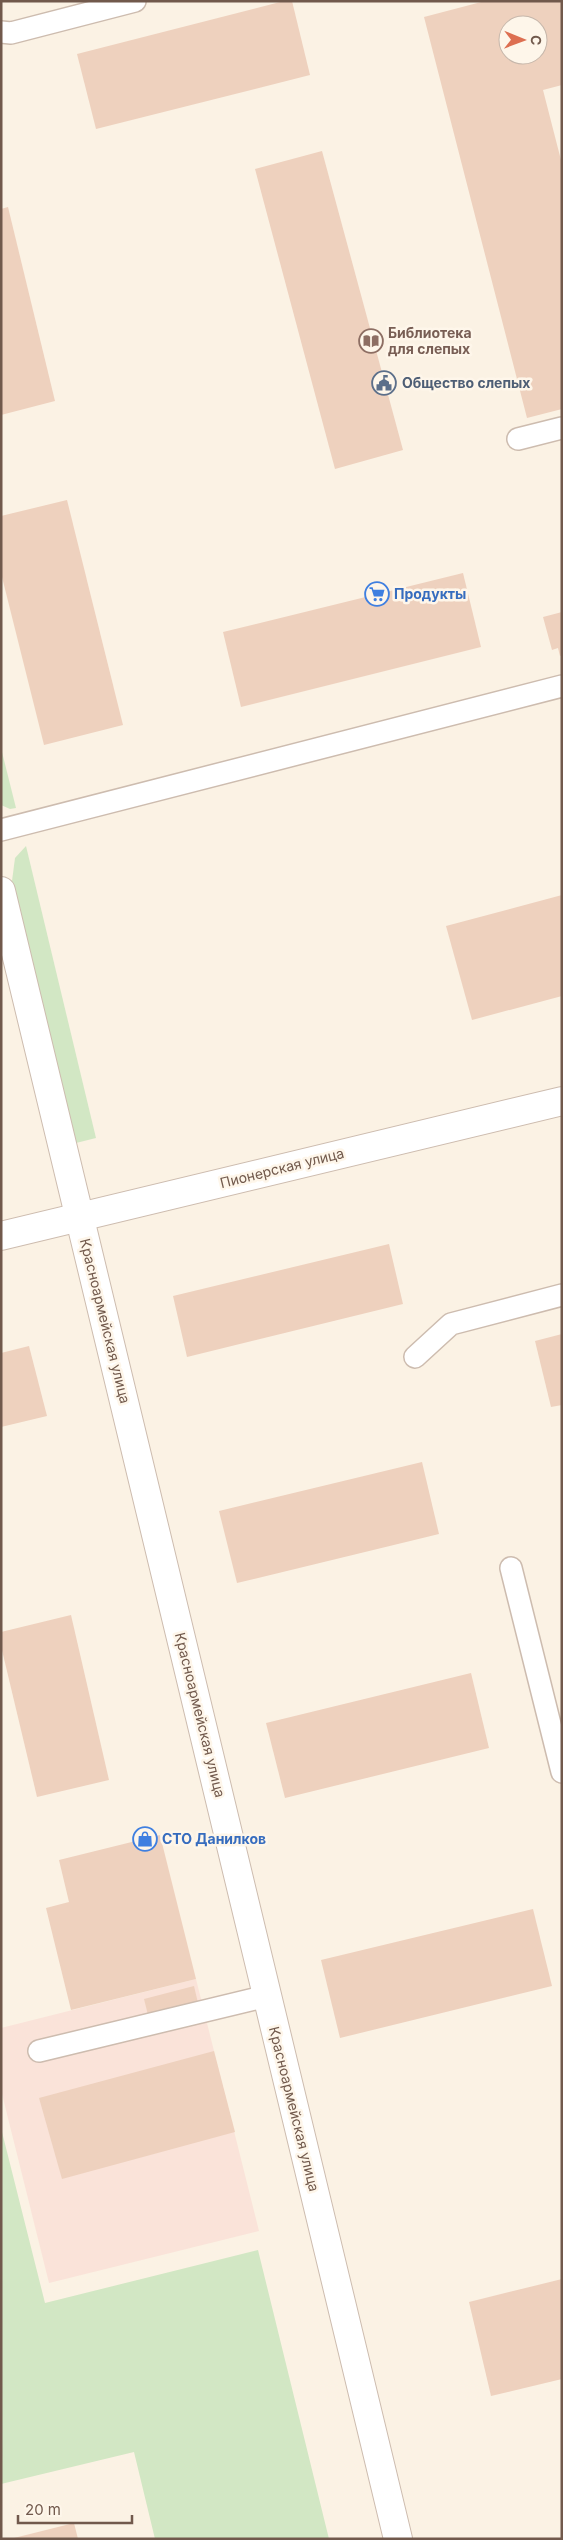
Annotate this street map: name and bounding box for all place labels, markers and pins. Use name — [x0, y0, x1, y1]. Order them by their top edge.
place label: Библиотека для слепых — [388, 324, 472, 357]
library icon: Библиотека для слепых — [358, 328, 384, 354]
public building icon: Общество слепых — [371, 370, 397, 396]
place label: Общество слепых — [402, 374, 530, 391]
supermarket icon: Продукты — [364, 581, 390, 607]
place label: Продукты — [394, 585, 466, 602]
shop icon: СТО Данилков — [132, 1826, 158, 1852]
place label: СТО Данилков — [162, 1830, 266, 1847]

